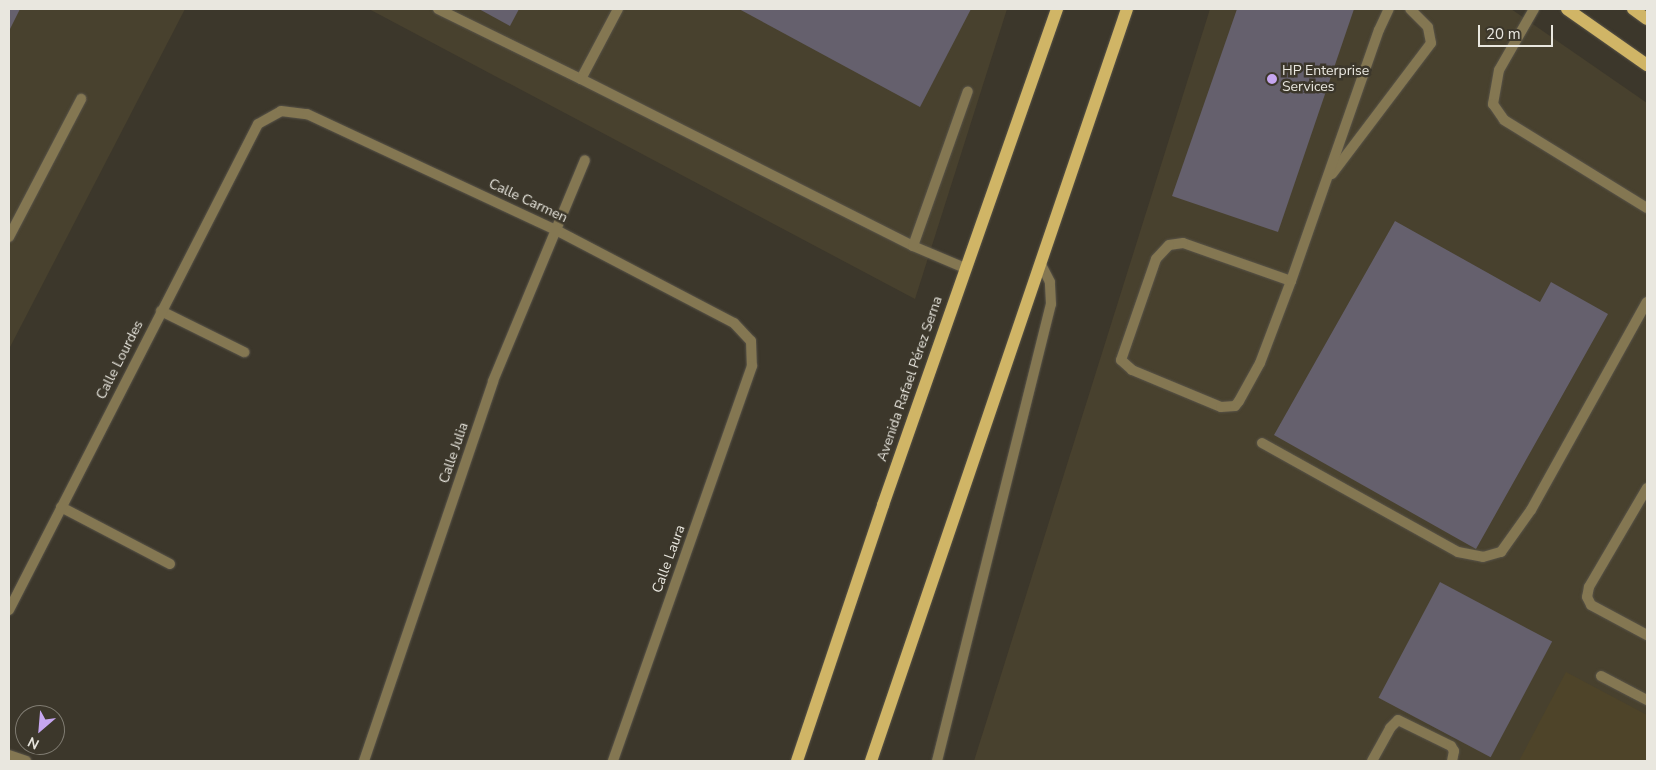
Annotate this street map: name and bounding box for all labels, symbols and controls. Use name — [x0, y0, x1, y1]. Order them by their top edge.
scale bar — [1481, 15, 1556, 47]
text: 20 m — [1486, 24, 1521, 44]
place label: HP Enterprise Services — [1282, 63, 1369, 95]
marker: HP Enterprise Services — [1266, 73, 1278, 85]
street label: Calle Carmen — [486, 175, 570, 227]
street label: Avenida Rafael Pérez Serna — [874, 294, 946, 464]
street label: Calle Lourdes — [93, 318, 147, 402]
street label: Calle Julia — [436, 420, 472, 486]
street label: Calle Laura — [649, 523, 689, 595]
north arrow — [15, 705, 65, 755]
text: N — [24, 732, 42, 754]

